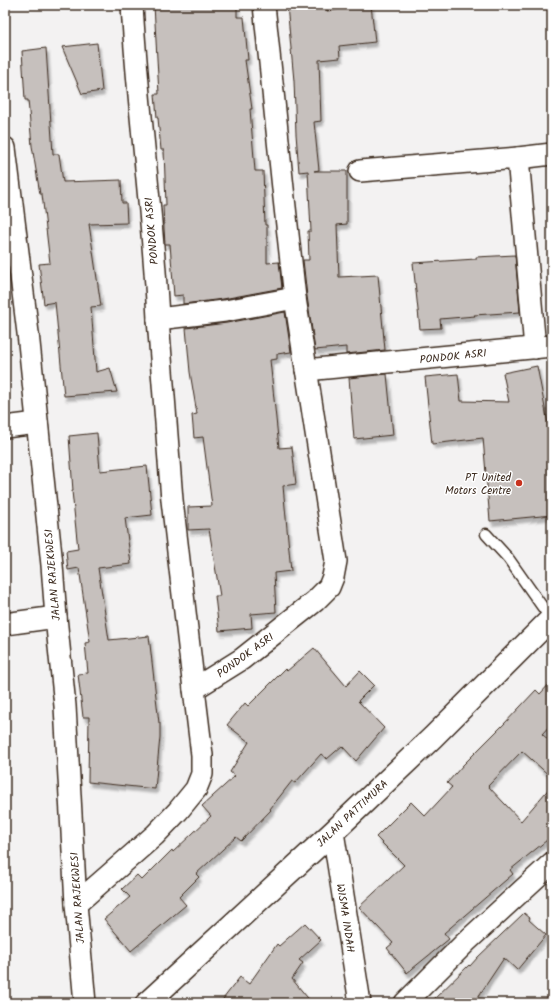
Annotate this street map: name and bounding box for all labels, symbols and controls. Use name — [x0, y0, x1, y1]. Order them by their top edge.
street label: PONDOK ASRI — [140, 197, 164, 265]
street label: PONDOK ASRI — [419, 345, 488, 369]
place label: PT United Motors Centre — [445, 469, 512, 500]
marker: PT United Motors Centre — [514, 478, 524, 488]
street label: JALAN RAJEKWESI — [40, 528, 66, 621]
street label: PONDOK ASRI — [213, 629, 278, 683]
street label: JALAN PATTIMURA — [313, 775, 393, 852]
street label: JALAN RAJEKWESI — [66, 851, 90, 944]
street label: WISMA INDAH — [331, 882, 359, 954]

